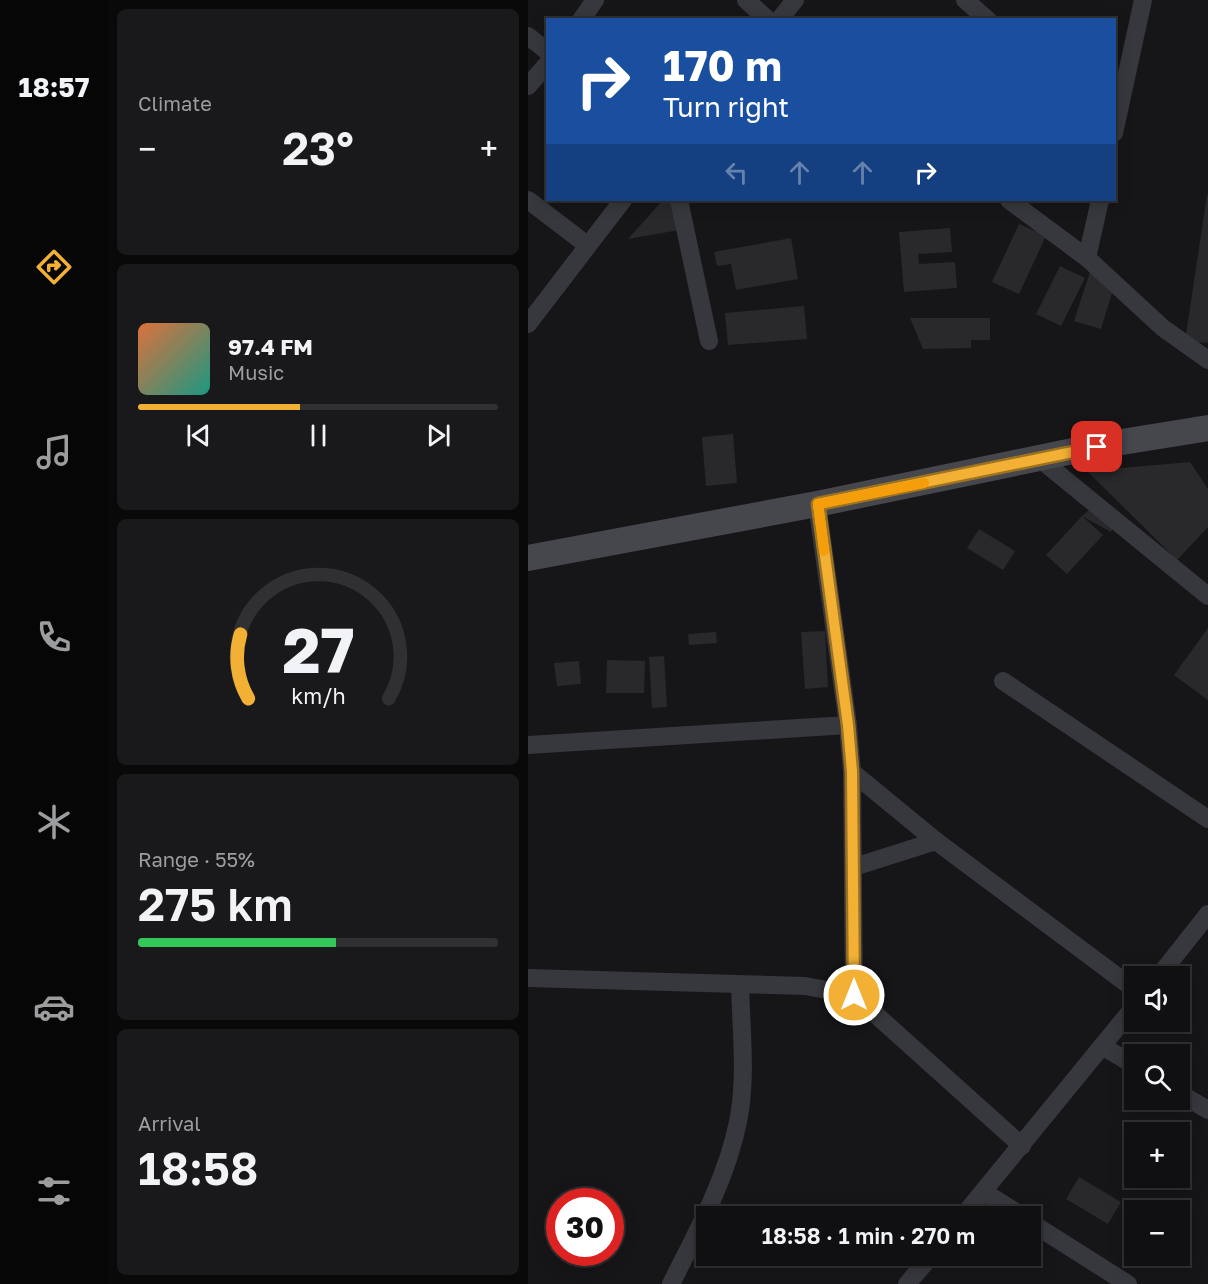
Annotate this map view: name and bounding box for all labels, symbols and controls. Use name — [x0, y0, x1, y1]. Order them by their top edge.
text: 170 m — [663, 40, 782, 90]
icon: right — [564, 42, 642, 120]
text: 18:57 — [18, 71, 90, 103]
text: Climate — [138, 91, 212, 115]
text: Turn right — [663, 91, 789, 123]
text: 23° — [282, 121, 354, 175]
text: − — [138, 129, 156, 168]
text: + — [480, 129, 498, 168]
icon: left — [720, 156, 753, 189]
icon: ahead — [783, 156, 816, 189]
icon: ahead — [846, 156, 879, 189]
icon: right — [909, 156, 942, 189]
icon: directions — [33, 246, 75, 288]
text: 97.4 FM — [228, 333, 313, 360]
text: Music — [228, 360, 284, 384]
icon: previous — [182, 419, 215, 452]
icon: pause — [302, 419, 335, 452]
icon: next — [422, 419, 455, 452]
pin — [1071, 421, 1122, 472]
icon: arrive — [1080, 430, 1113, 463]
icon: music — [33, 431, 75, 473]
text: 27 — [282, 612, 354, 687]
icon: phone — [33, 616, 75, 658]
text: km/h — [291, 683, 345, 709]
icon: climate — [33, 801, 75, 843]
text: Range · 55% — [138, 847, 255, 871]
text: 275 km — [138, 877, 293, 931]
position arrow — [822, 963, 886, 1027]
map controls — [1124, 966, 1190, 1266]
button: sound — [1124, 966, 1190, 1032]
icon: car — [33, 986, 75, 1028]
button: search — [1124, 1044, 1190, 1110]
text: Arrival — [138, 1111, 201, 1135]
button: + — [1124, 1122, 1190, 1188]
text: 18:58 — [138, 1141, 258, 1195]
icon: filters — [33, 1170, 75, 1212]
speed limit sign: 30 — [546, 1188, 624, 1266]
button: − — [1124, 1200, 1190, 1266]
text: 18:58 · 1 min · 270 m — [762, 1222, 975, 1249]

